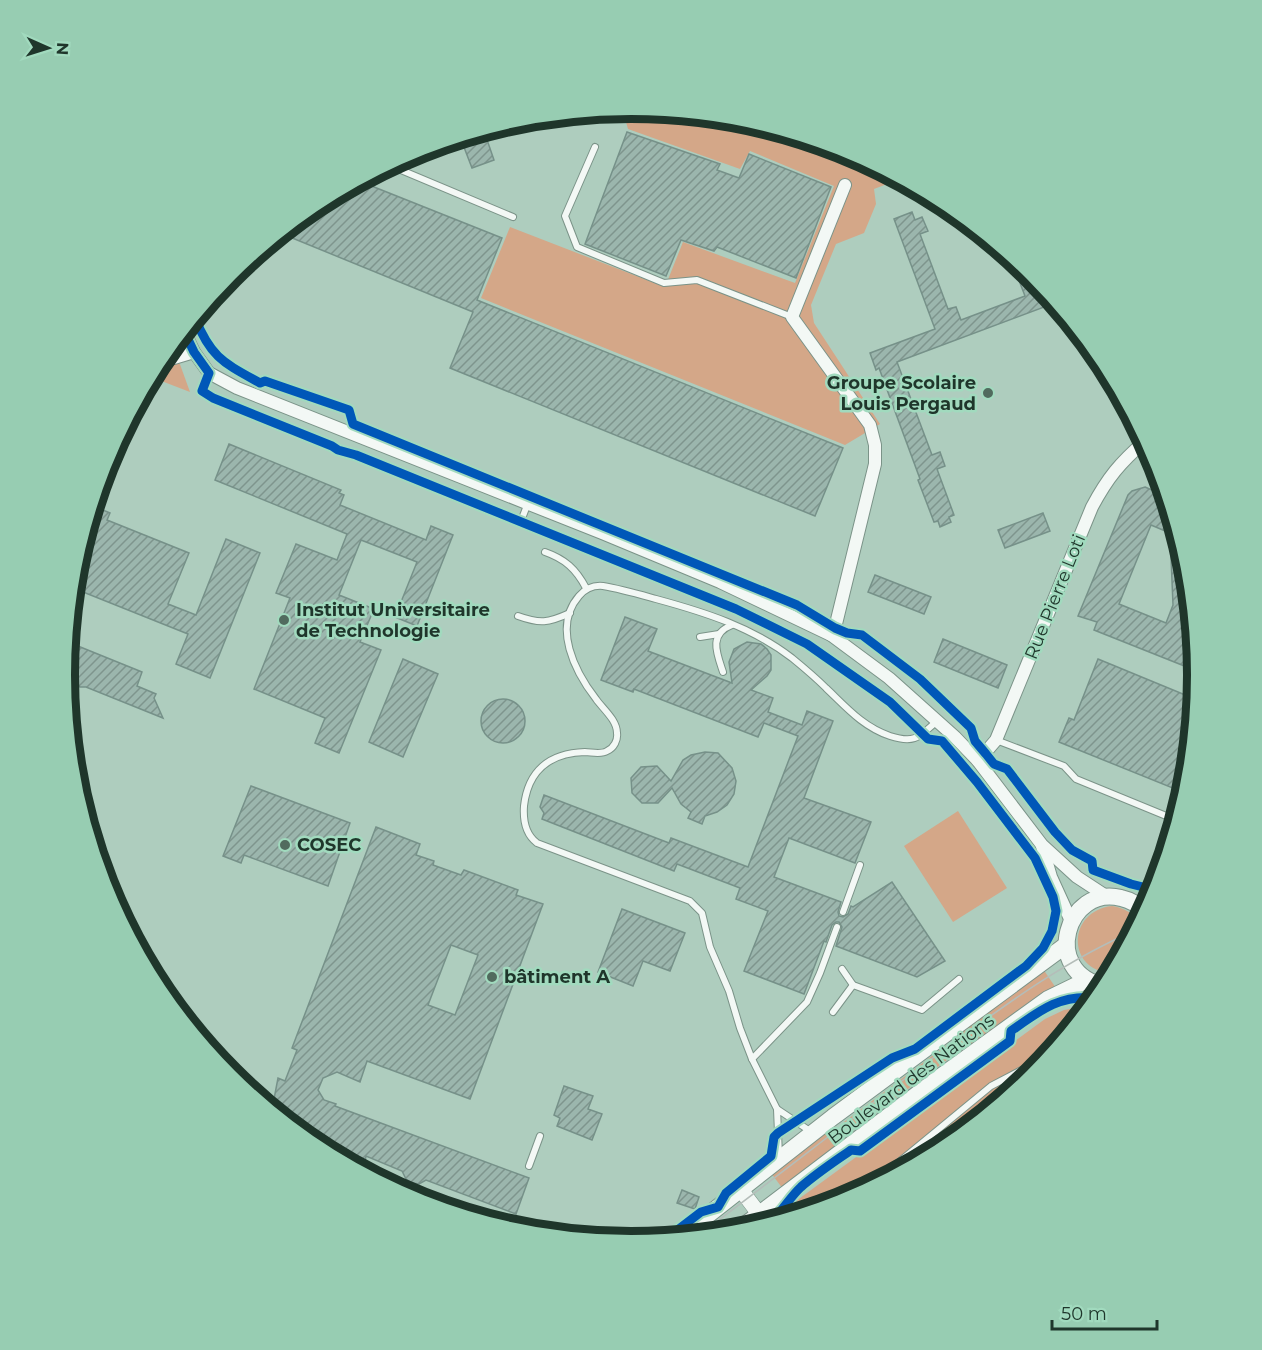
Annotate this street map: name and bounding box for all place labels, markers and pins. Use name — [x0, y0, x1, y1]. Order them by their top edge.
place label: Groupe Scolaire Louis Pergaud — [827, 372, 976, 415]
marker: Groupe Scolaire Louis Pergaud — [981, 386, 995, 400]
place label: Institut Universitaire de Technologie — [296, 599, 490, 642]
marker: Institut Universitaire de Technologie — [277, 613, 291, 627]
place label: COSEC — [297, 834, 361, 856]
marker: COSEC — [278, 838, 292, 852]
place label: bâtiment A — [504, 966, 610, 988]
marker: bâtiment A — [485, 970, 499, 984]

